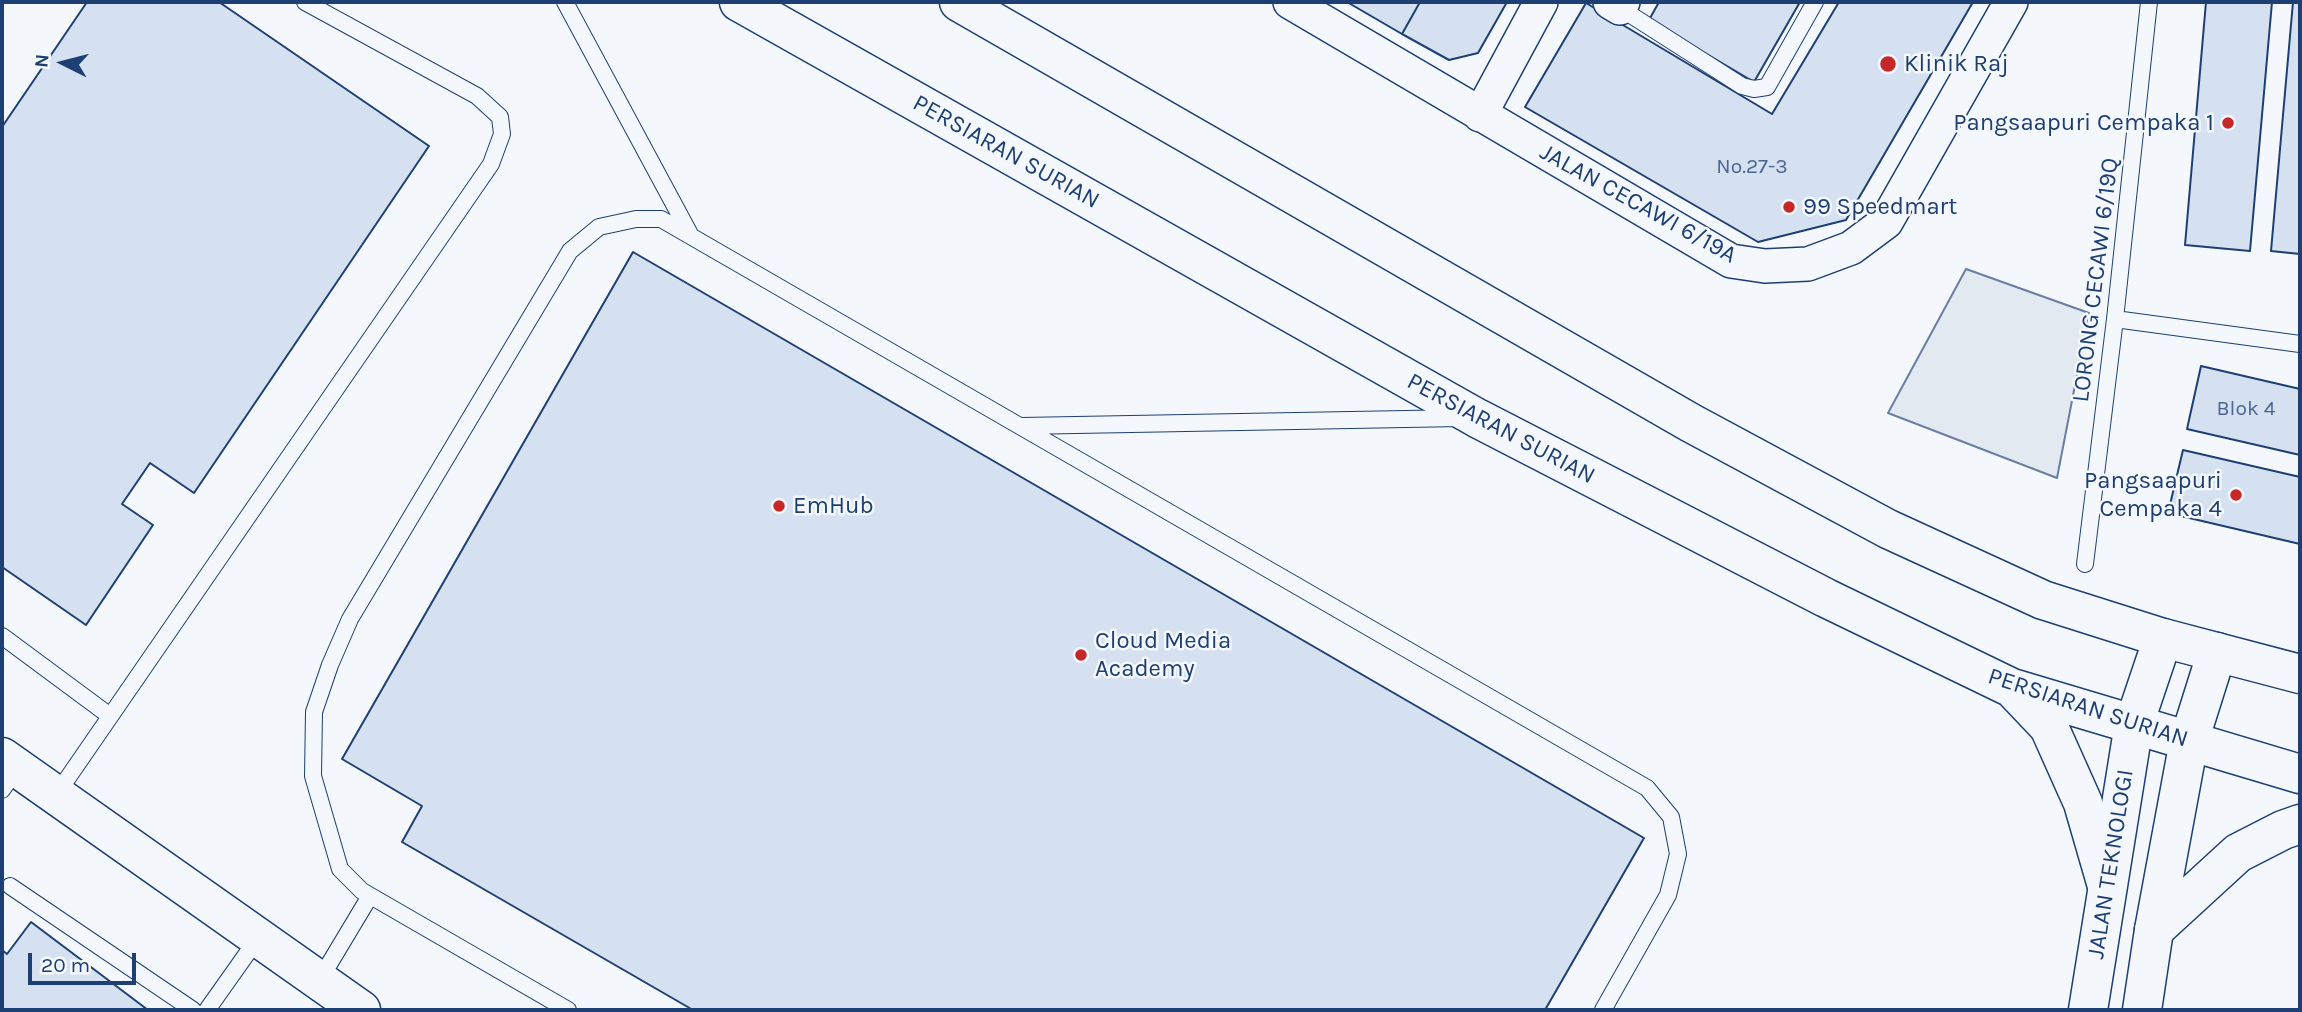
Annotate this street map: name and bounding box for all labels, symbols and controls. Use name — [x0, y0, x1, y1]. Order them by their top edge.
north arrow — [28, 28, 98, 98]
place label: Klinik Raj — [1904, 50, 2009, 78]
text: N — [30, 53, 54, 69]
marker: Klinik Raj — [1878, 54, 1898, 74]
street label: PERSIARAN SURIAN — [908, 89, 1104, 215]
place label: Pangsaapuri Cempaka 1 — [1953, 109, 2214, 137]
marker: Pangsaapuri Cempaka 1 — [2220, 115, 2236, 131]
street label: JALAN CECAWI 6/19A — [1535, 138, 1741, 270]
house number: No.27-3 — [1716, 154, 1788, 180]
street label: LORONG CECAWI 6/19Q — [2067, 156, 2125, 404]
place label: 99 Speedmart — [1803, 193, 1957, 221]
marker: 99 Speedmart — [1781, 199, 1797, 215]
street label: PERSIARAN SURIAN — [1402, 367, 1600, 491]
house number: Blok 4 — [2217, 396, 2275, 422]
place label: Pangsaapuri Cempaka 4 — [2084, 467, 2222, 523]
marker: Pangsaapuri Cempaka 4 — [2228, 487, 2244, 503]
place label: EmHub — [793, 492, 874, 520]
marker: EmHub — [771, 498, 787, 514]
place label: Cloud Media Academy — [1095, 627, 1231, 683]
marker: Cloud Media Academy — [1073, 647, 1089, 663]
street label: PERSIARAN SURIAN — [1984, 662, 2192, 754]
street label: JALAN TEKNOLOGI — [2082, 767, 2140, 961]
scale bar — [32, 939, 140, 983]
text: 20 m — [41, 953, 90, 977]

